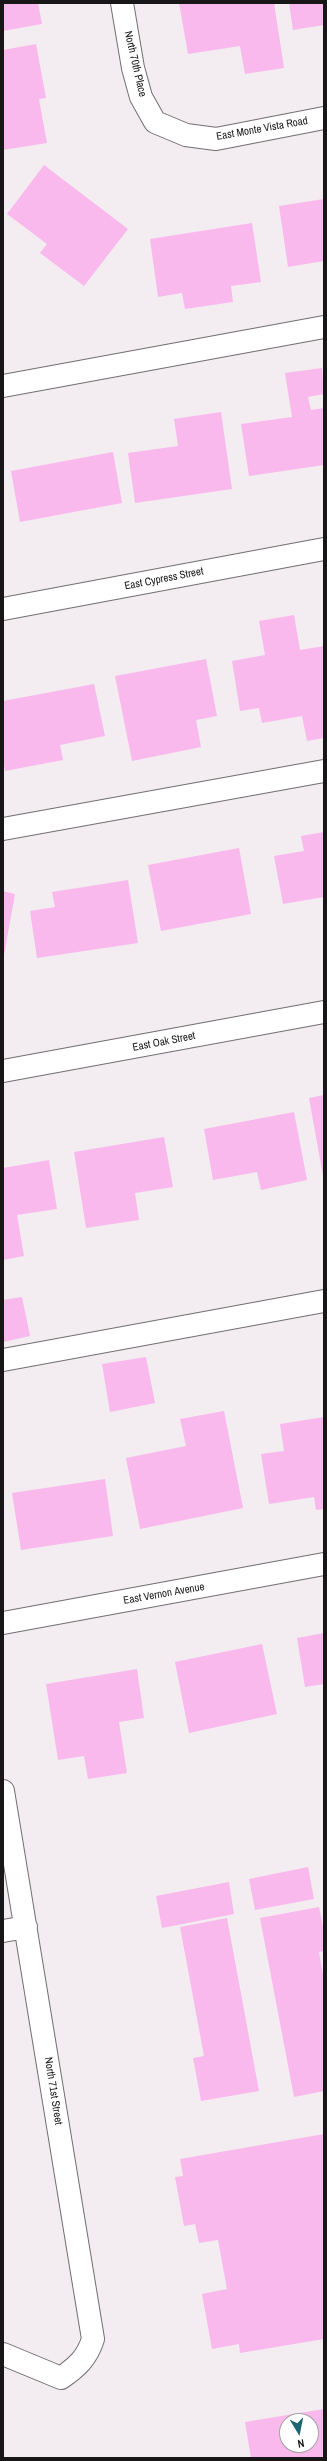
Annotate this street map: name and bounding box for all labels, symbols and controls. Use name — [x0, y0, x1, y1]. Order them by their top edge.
street label: North 70th Place — [121, 30, 149, 98]
street label: East Monte Vista Road — [215, 114, 309, 144]
street label: East Cypress Street — [123, 565, 205, 593]
street label: East Oak Street — [131, 1029, 197, 1055]
street label: East Vernon Avenue — [122, 1580, 206, 1608]
street label: North 71st Street — [41, 2056, 65, 2126]
north arrow — [279, 2413, 319, 2453]
text: N — [296, 2436, 305, 2451]

